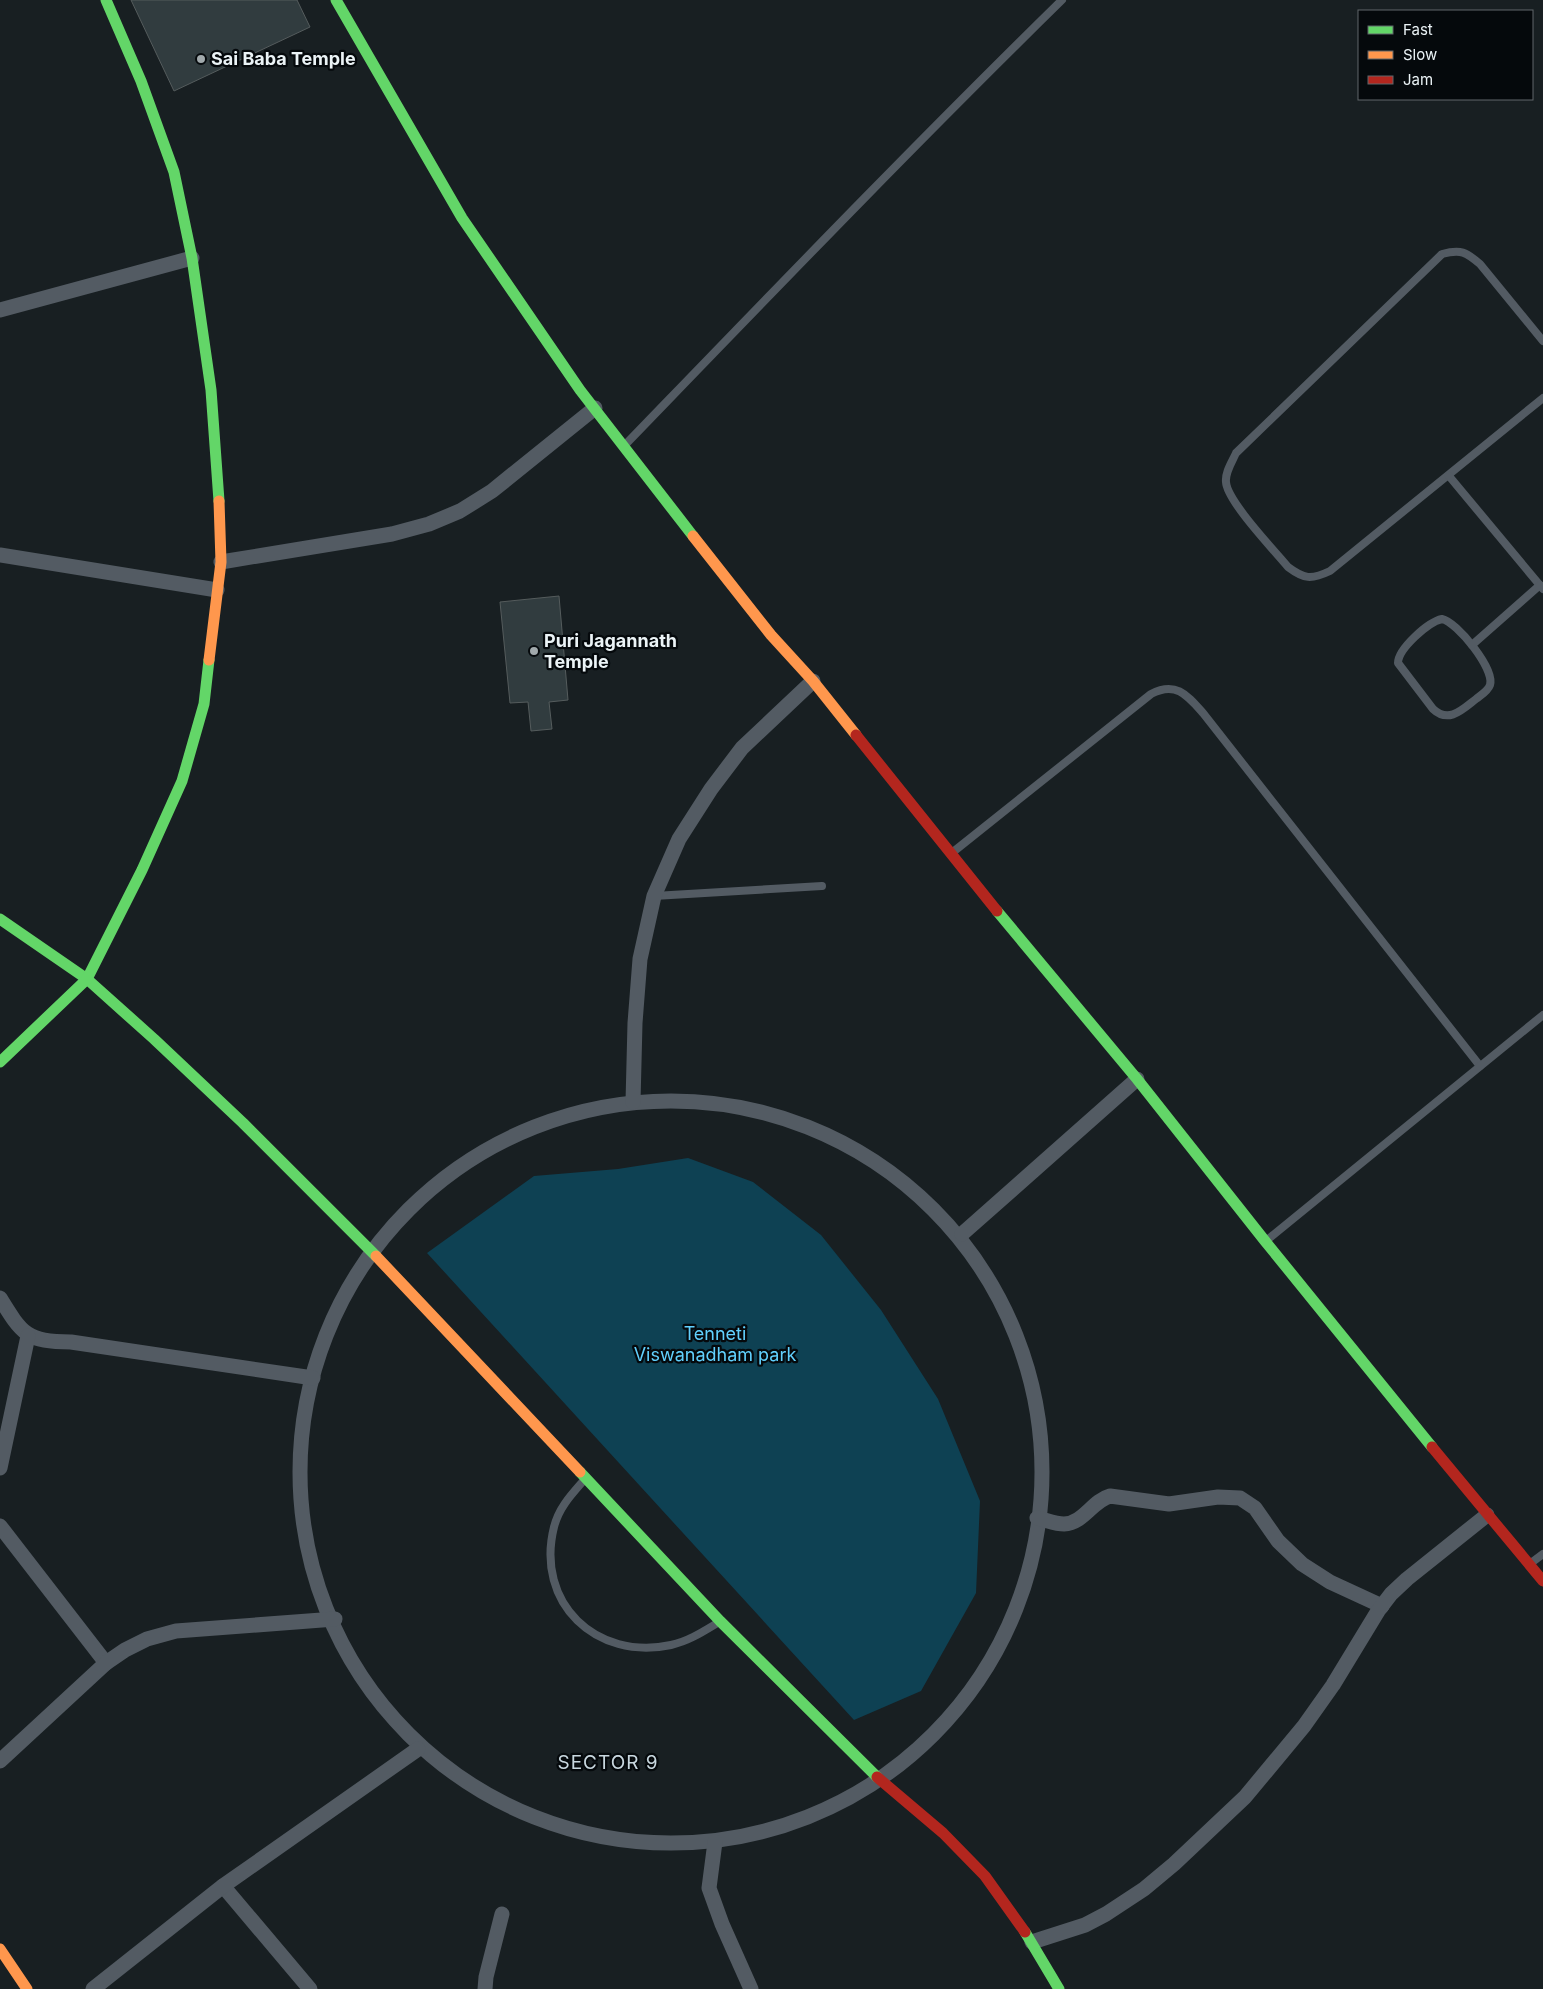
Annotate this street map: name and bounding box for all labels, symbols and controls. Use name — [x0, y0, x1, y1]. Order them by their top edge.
legend — [1358, 10, 1533, 100]
text: Fast — [1403, 20, 1433, 39]
text: Slow — [1403, 45, 1437, 64]
place label: Sai Baba Temple — [211, 48, 356, 69]
marker: Sai Baba Temple — [195, 53, 207, 65]
text: Jam — [1403, 70, 1433, 89]
place label: Puri Jagannath Temple — [544, 630, 677, 672]
marker: Puri Jagannath Temple — [528, 645, 540, 657]
park label: Tenneti Viswanadham park — [634, 1323, 796, 1365]
district label: SECTOR 9 — [557, 1751, 659, 1774]

